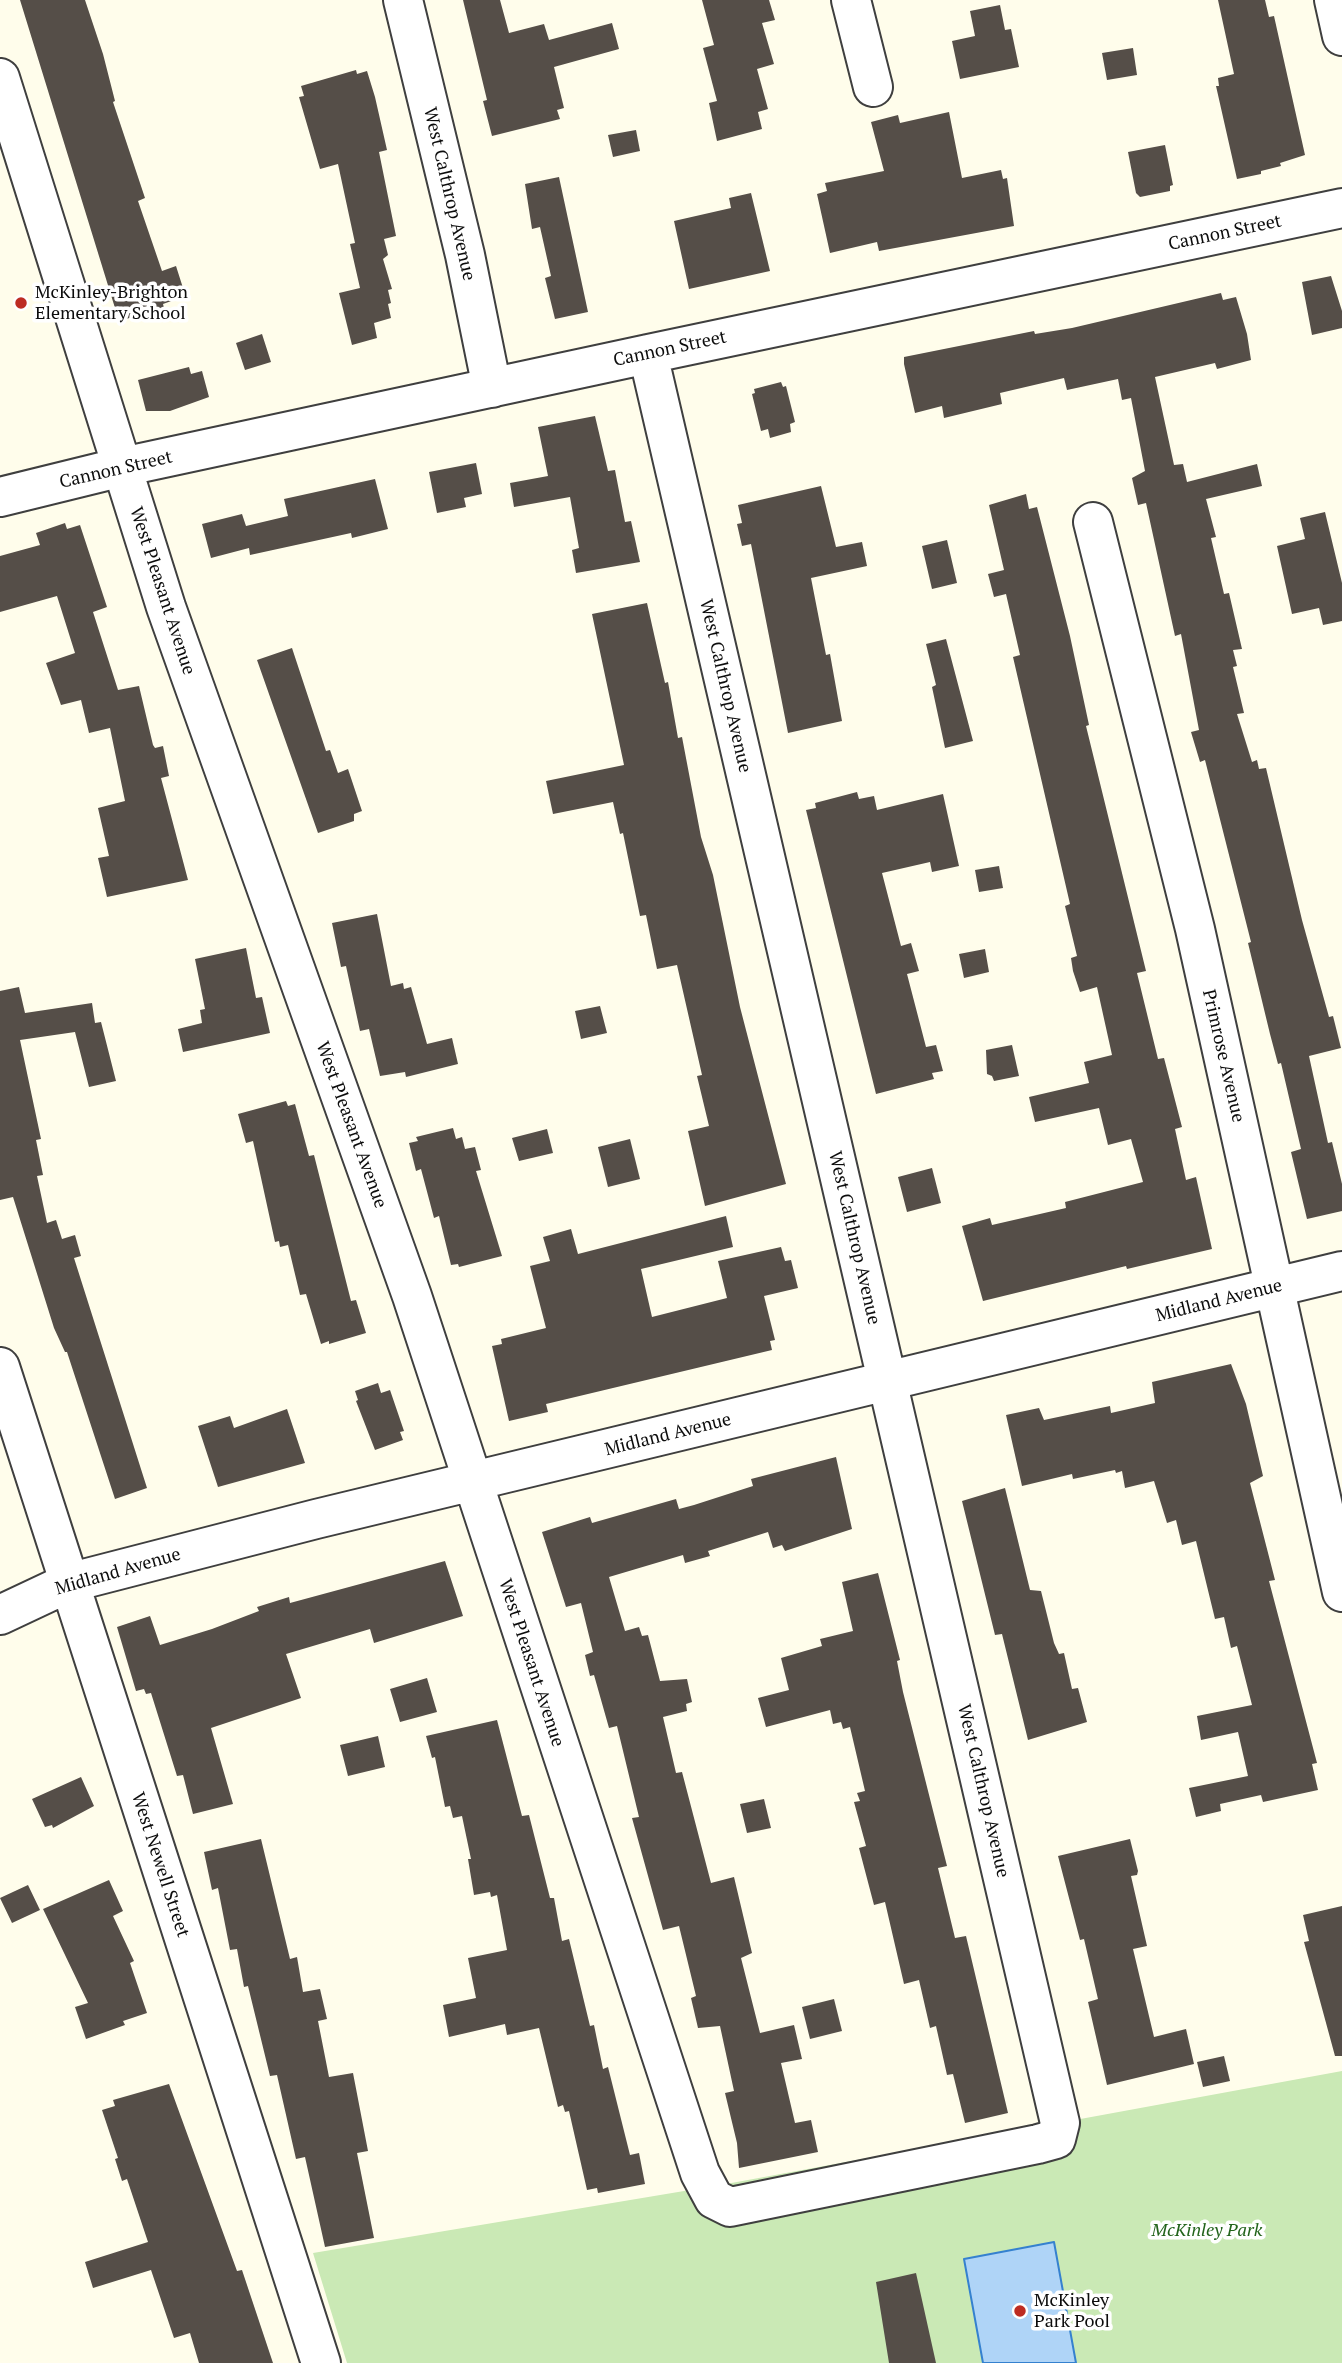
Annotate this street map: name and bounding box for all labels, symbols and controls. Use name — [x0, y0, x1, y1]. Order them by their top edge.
street label: West Calthrop Avenue — [419, 105, 479, 283]
street label: Cannon Street — [1166, 210, 1284, 256]
place label: McKinley-Brighton Elementary School — [35, 282, 188, 324]
marker: McKinley-Brighton Elementary School — [13, 295, 29, 311]
street label: Cannon Street — [611, 326, 729, 372]
street label: Cannon Street — [57, 447, 175, 493]
street label: West Pleasant Avenue — [125, 504, 199, 678]
street label: West Calthrop Avenue — [695, 597, 755, 775]
street label: Primrose Avenue — [1197, 988, 1249, 1124]
street label: West Pleasant Avenue — [311, 1039, 391, 1211]
street label: West Calthrop Avenue — [824, 1149, 884, 1327]
street label: Midland Avenue — [1154, 1275, 1284, 1327]
street label: Midland Avenue — [603, 1409, 733, 1461]
street label: Midland Avenue — [53, 1544, 183, 1600]
street label: West Pleasant Avenue — [494, 1576, 568, 1750]
street label: West Calthrop Avenue — [953, 1702, 1013, 1880]
street label: West Newell Street — [126, 1790, 194, 1940]
park label: McKinley Park — [1152, 2220, 1262, 2242]
place label: McKinley Park Pool — [1034, 2290, 1110, 2332]
marker: McKinley Park Pool — [1012, 2303, 1028, 2319]

